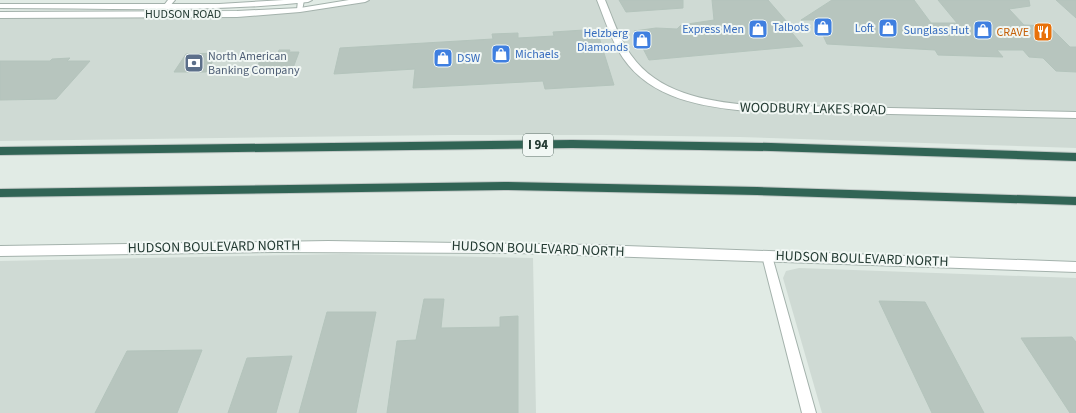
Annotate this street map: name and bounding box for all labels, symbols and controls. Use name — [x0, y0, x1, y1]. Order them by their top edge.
street label: HUDSON ROAD — [145, 6, 221, 23]
shop icon: Talbots — [812, 16, 834, 38]
shop icon: Loft — [877, 17, 899, 39]
shop icon: Express Men — [747, 18, 769, 40]
place label: Talbots — [772, 19, 809, 36]
shop icon: Sunglass Hut — [972, 19, 994, 41]
place label: Loft — [855, 20, 874, 37]
place label: Express Men — [682, 21, 744, 38]
restaurant icon: CRAVE — [1032, 21, 1054, 43]
place label: Sunglass Hut — [903, 22, 969, 39]
place label: CRAVE — [997, 24, 1029, 41]
place label: Helzberg Diamonds — [577, 25, 628, 56]
shop icon: Helzberg Diamonds — [631, 29, 653, 51]
shop icon: Michaels — [490, 43, 512, 65]
place label: Michaels — [515, 46, 559, 63]
shop icon: DSW — [432, 47, 454, 69]
place label: North American Banking Company — [208, 48, 300, 79]
place label: DSW — [457, 50, 481, 67]
bank icon: North American Banking Company — [183, 52, 205, 74]
street label: WOODBURY LAKES ROAD — [740, 98, 886, 120]
road number: I 94 — [523, 134, 553, 156]
street label: HUDSON BOULEVARD NORTH — [127, 235, 301, 259]
street label: HUDSON BOULEVARD NORTH — [451, 236, 625, 262]
street label: HUDSON BOULEVARD NORTH — [775, 246, 949, 272]

